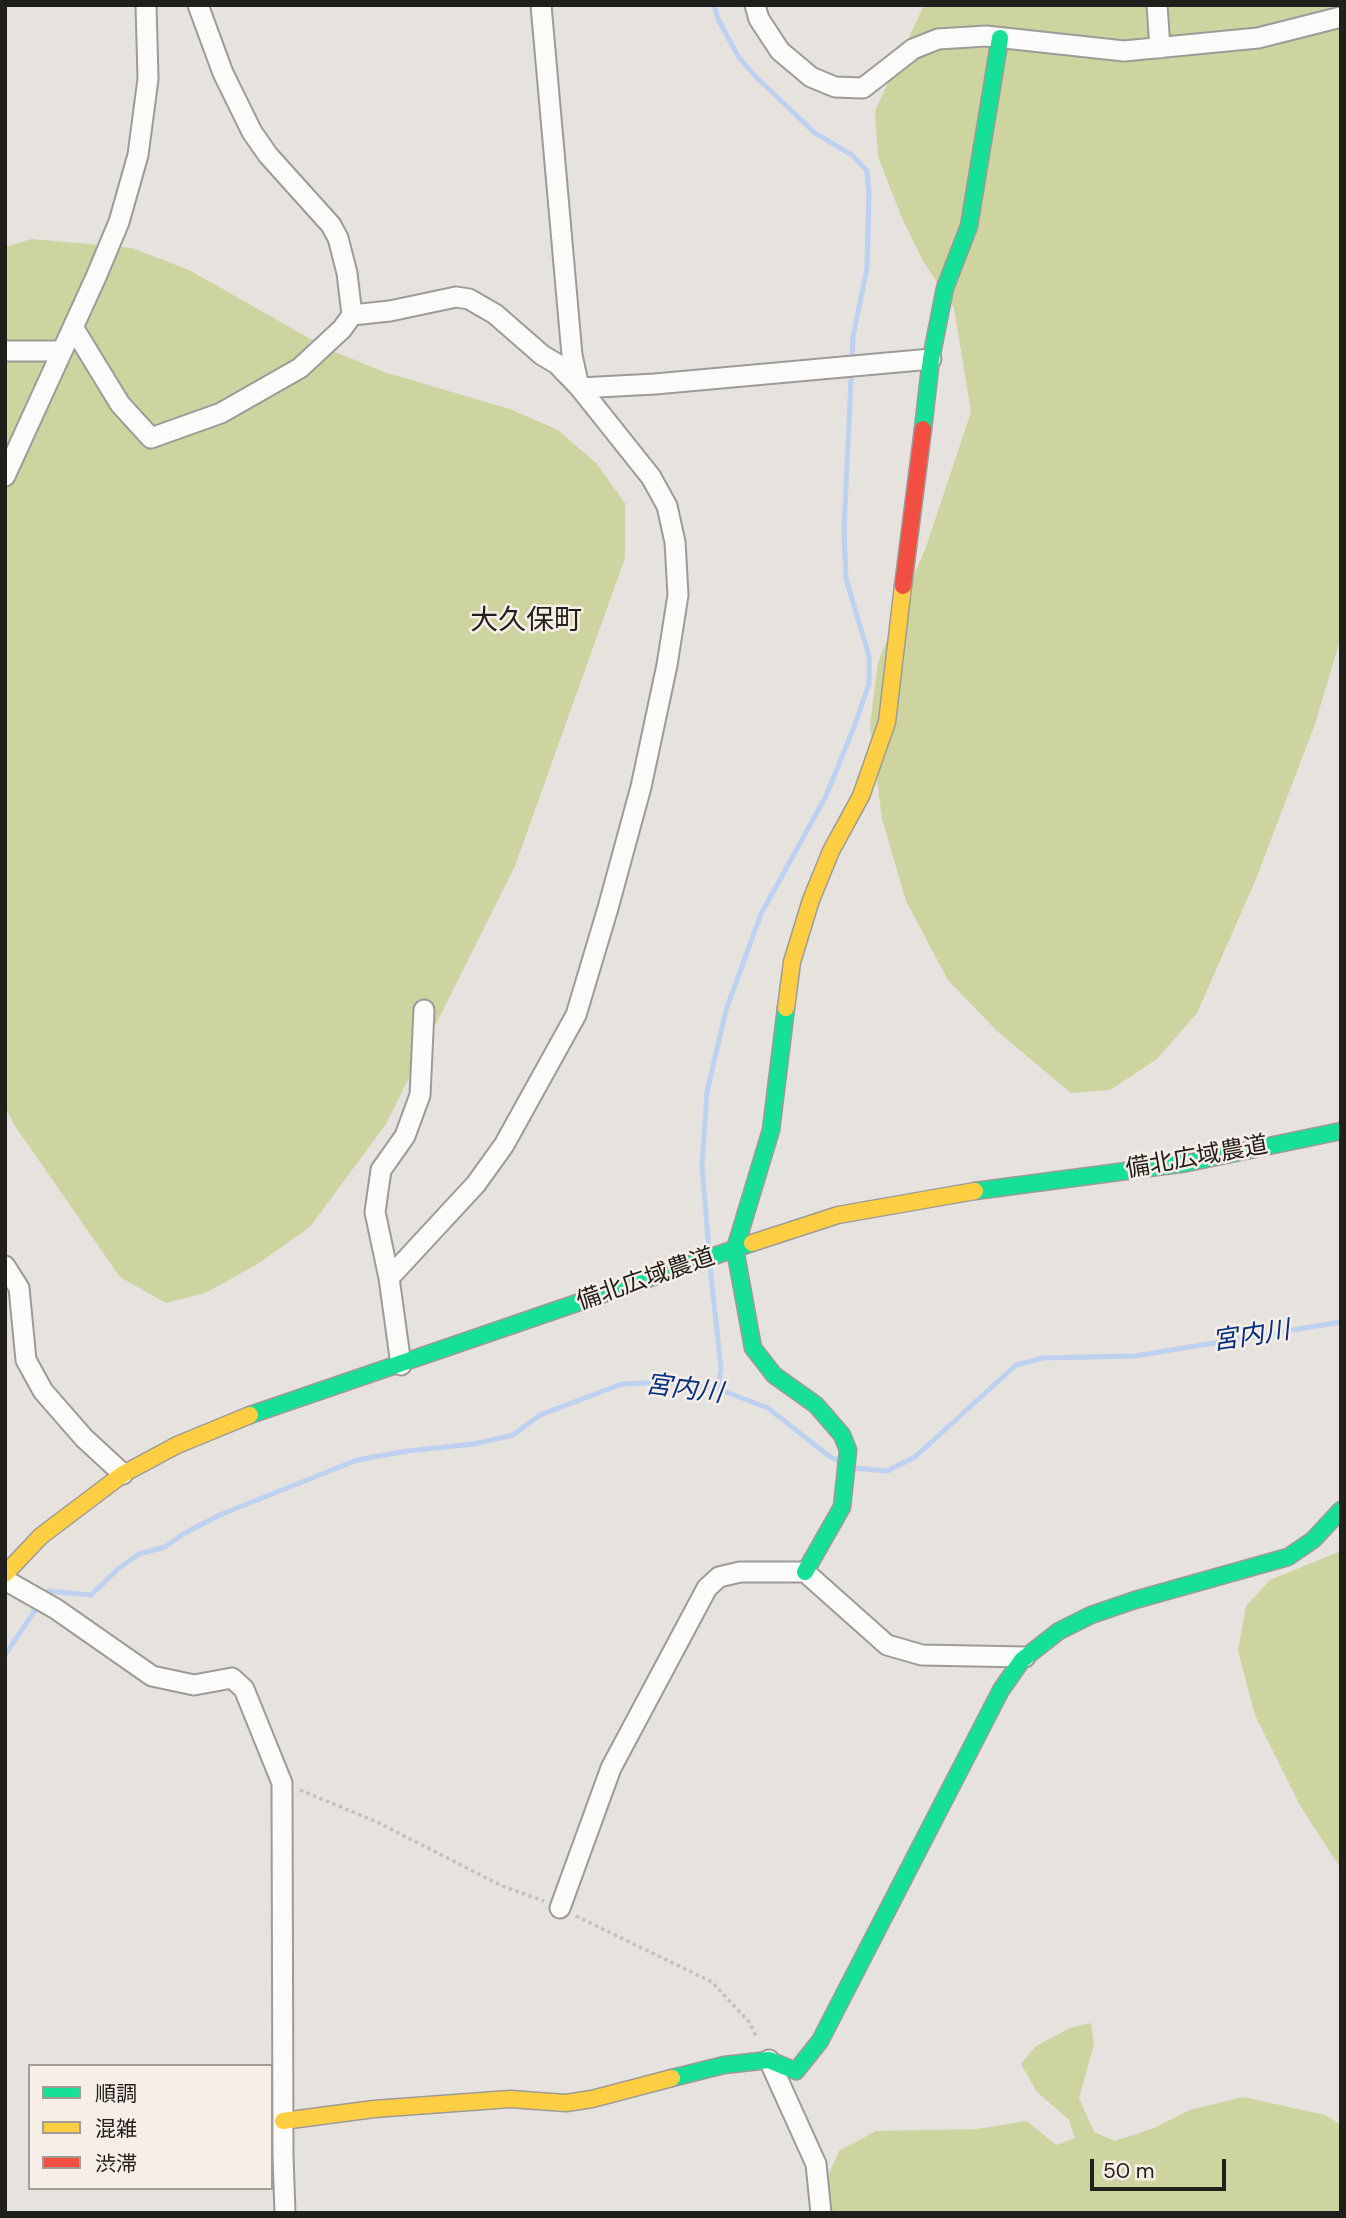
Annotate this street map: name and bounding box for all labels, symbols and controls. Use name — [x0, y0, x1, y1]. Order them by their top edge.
district label: 大久保町 — [470, 605, 582, 639]
street label: 備北広域農道 — [1124, 1131, 1270, 1185]
street label: 備北広域農道 — [573, 1243, 719, 1317]
water label: 宮内川 — [1210, 1315, 1292, 1359]
water label: 宮内川 — [643, 1370, 725, 1410]
legend — [28, 2064, 273, 2190]
text: 順調 — [95, 2080, 137, 2108]
text: 混雑 — [95, 2115, 137, 2143]
scale bar — [1094, 2144, 1230, 2188]
text: 渋滞 — [95, 2150, 137, 2178]
text: 50 m — [1103, 2157, 1154, 2185]

